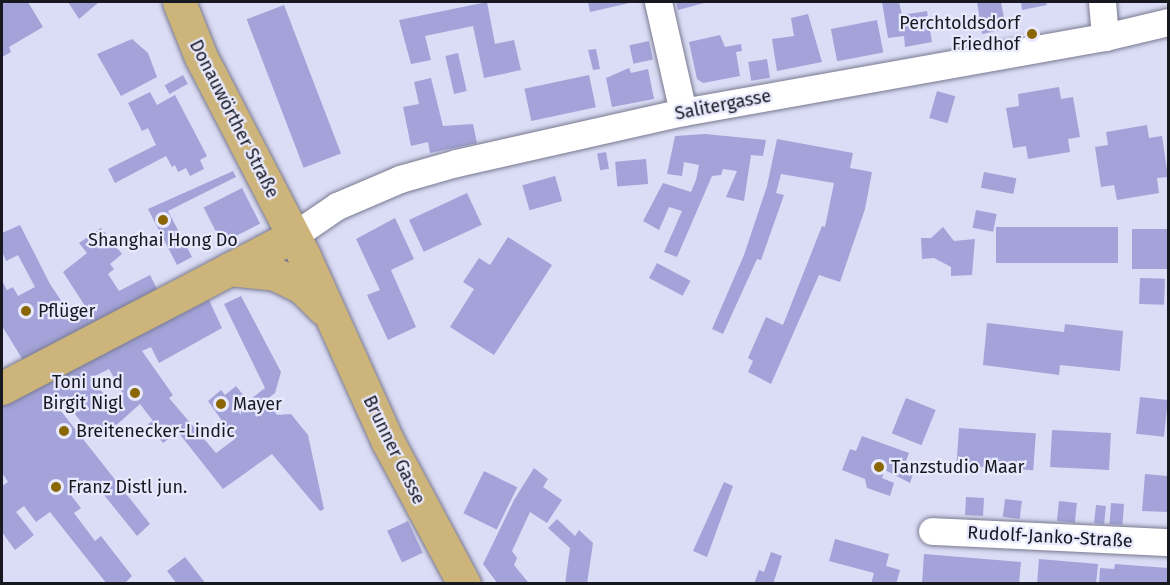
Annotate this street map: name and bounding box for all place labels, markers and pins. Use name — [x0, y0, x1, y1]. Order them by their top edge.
place label: Perchtoldsdorf Friedhof — [899, 13, 1020, 56]
marker: Perchtoldsdorf Friedhof — [1025, 27, 1039, 41]
marker: Shanghai Hong Do — [156, 213, 170, 227]
place label: Shanghai Hong Do — [88, 229, 238, 251]
place label: Pflüger — [38, 300, 95, 322]
marker: Pflüger — [19, 304, 33, 318]
place label: Toni und Birgit Nigl — [43, 372, 123, 415]
marker: Toni und Birgit Nigl — [128, 386, 142, 400]
place label: Mayer — [233, 393, 282, 415]
marker: Mayer — [214, 397, 228, 411]
place label: Breitenecker-Lindic — [76, 420, 235, 442]
marker: Breitenecker-Lindic — [57, 424, 71, 438]
place label: Tanzstudio Maar — [891, 456, 1024, 478]
marker: Tanzstudio Maar — [872, 460, 886, 474]
place label: Franz Distl jun. — [68, 476, 187, 498]
marker: Franz Distl jun. — [49, 480, 63, 494]

